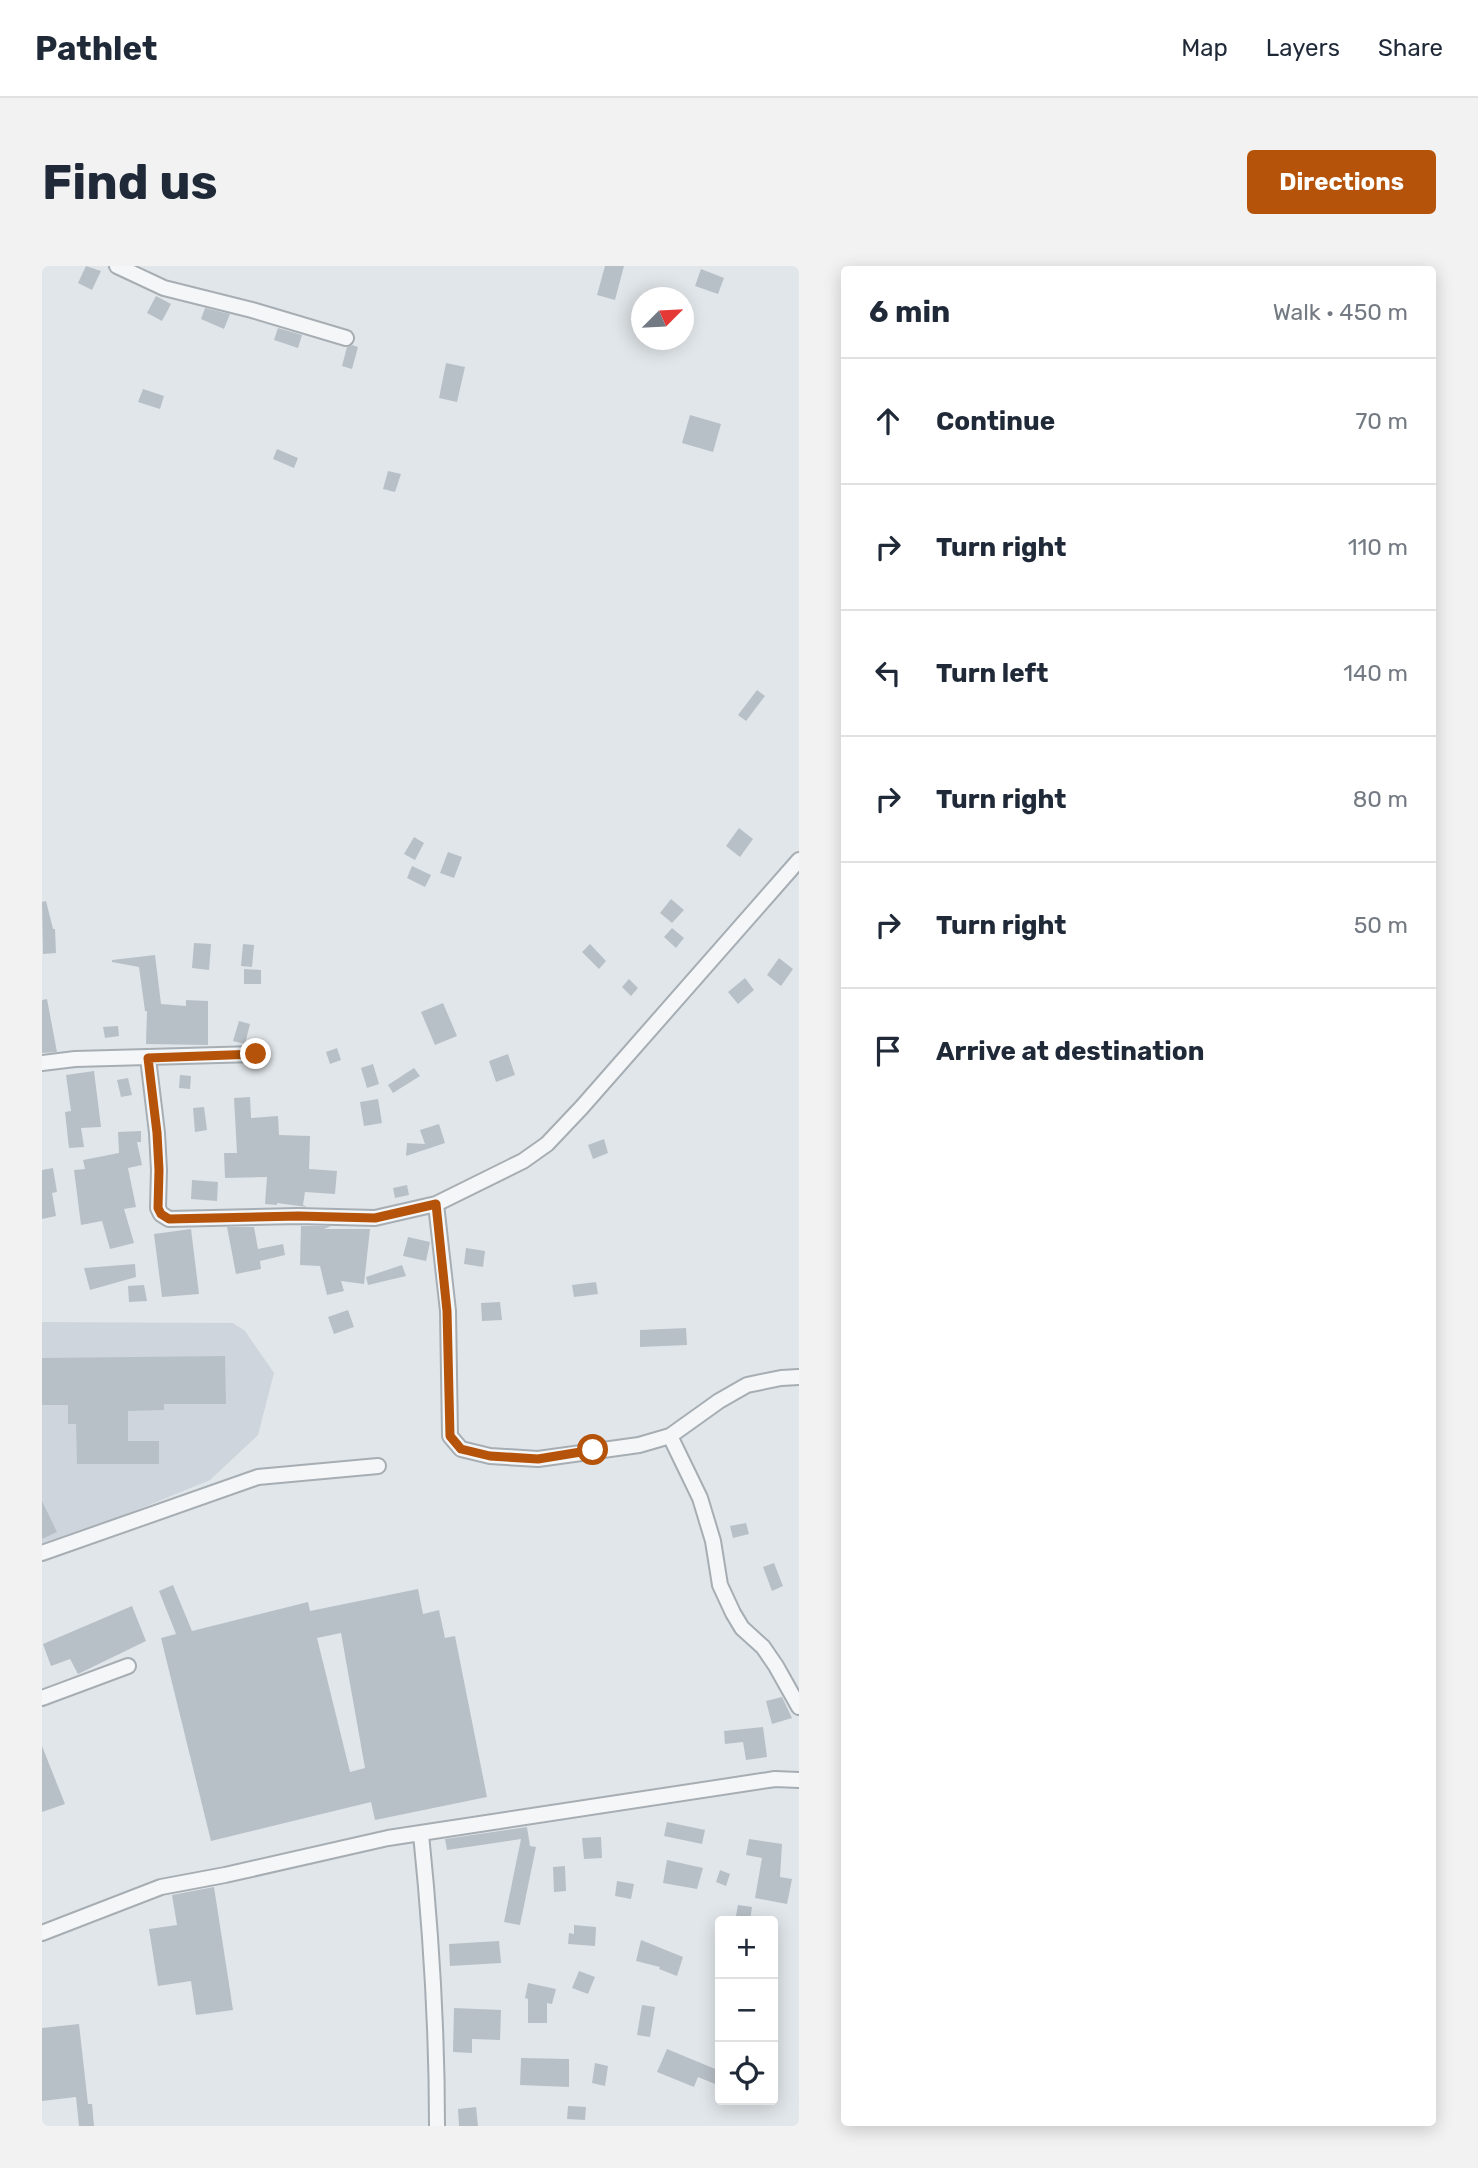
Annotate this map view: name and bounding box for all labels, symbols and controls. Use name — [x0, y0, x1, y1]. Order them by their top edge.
text: Pathlet — [35, 29, 158, 68]
text: Map — [1181, 34, 1228, 62]
text: Layers — [1266, 34, 1340, 62]
text: Share — [1378, 34, 1443, 62]
button: Directions — [1247, 150, 1436, 214]
text: Find us — [42, 153, 218, 211]
north arrow — [631, 287, 694, 350]
text: 6 min — [869, 294, 950, 330]
text: Walk · 450 m — [1273, 298, 1408, 326]
icon: ahead — [869, 402, 907, 440]
text: Continue — [936, 406, 1055, 437]
text: 70 m — [1356, 407, 1408, 435]
icon: right — [869, 528, 907, 566]
text: Turn right — [936, 532, 1066, 563]
text: 110 m — [1348, 533, 1408, 561]
icon: left — [869, 654, 907, 692]
text: Turn left — [936, 658, 1048, 689]
text: 140 m — [1343, 659, 1408, 687]
icon: right — [869, 780, 907, 818]
text: Turn right — [936, 784, 1066, 815]
text: 80 m — [1353, 785, 1408, 813]
icon: right — [869, 906, 907, 944]
text: Turn right — [936, 910, 1066, 941]
text: 50 m — [1354, 911, 1408, 939]
icon: arrive — [869, 1032, 907, 1070]
text: Arrive at destination — [936, 1036, 1204, 1067]
route end — [240, 1038, 271, 1069]
route start — [577, 1434, 608, 1465]
map controls — [715, 1916, 778, 2105]
button: + — [715, 1916, 778, 1979]
button: − — [715, 1979, 778, 2042]
button: locate — [715, 2042, 778, 2105]

